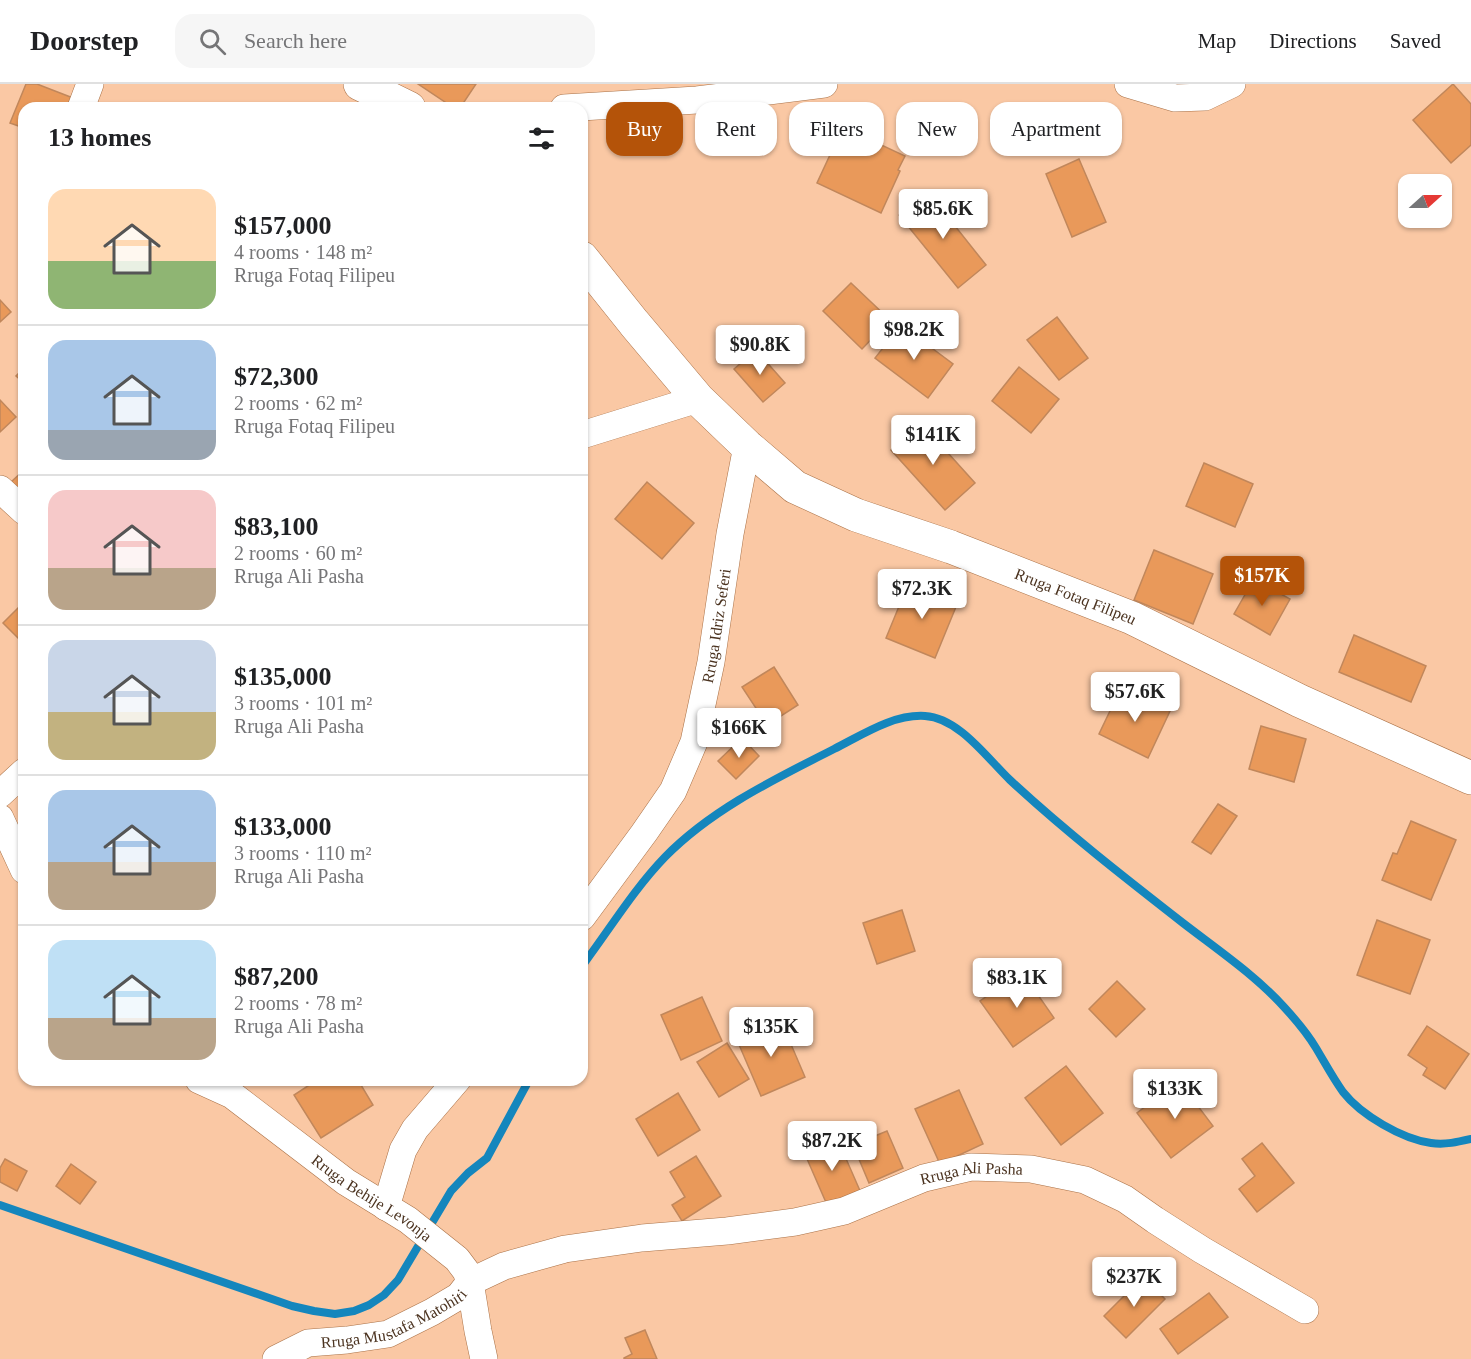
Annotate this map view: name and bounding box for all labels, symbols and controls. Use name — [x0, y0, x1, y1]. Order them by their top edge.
search box — [175, 14, 595, 68]
text: Doorstep — [30, 25, 139, 56]
icon: search — [196, 25, 229, 58]
text: Search here — [244, 28, 347, 53]
text: Map — [1198, 29, 1236, 53]
text: Directions — [1269, 29, 1357, 53]
text: Saved — [1390, 29, 1441, 53]
chip: Buy — [606, 102, 683, 156]
chip: Rent — [695, 102, 777, 156]
chip: Filters — [789, 102, 884, 156]
chip: New — [896, 102, 978, 156]
chip: Apartment — [990, 102, 1122, 156]
icon: filters — [525, 122, 558, 155]
text: 13 homes — [48, 123, 151, 152]
north arrow — [1398, 174, 1452, 228]
map controls — [1398, 174, 1452, 228]
pin: $85.6K — [894, 189, 992, 240]
text: $85.6K — [913, 197, 973, 219]
text: $157,000 — [234, 211, 332, 240]
icon: home — [96, 213, 168, 285]
text: 4 rooms · 148 m² — [234, 241, 372, 263]
text: Rruga Fotaq Filipeu — [234, 264, 395, 286]
pin: $98.2K — [865, 310, 963, 361]
text: $98.2K — [884, 318, 944, 340]
pin: $90.8K — [711, 325, 809, 376]
text: $90.8K — [730, 333, 790, 355]
text: $72,300 — [234, 362, 319, 391]
icon: home — [96, 364, 168, 436]
text: 2 rooms · 62 m² — [234, 392, 362, 414]
text: Rruga Fotaq Filipeu — [234, 415, 395, 437]
pin: $141K — [891, 415, 975, 466]
text: $141K — [905, 423, 961, 445]
text: $83,100 — [234, 512, 319, 541]
icon: home — [96, 514, 168, 586]
text: 2 rooms · 60 m² — [234, 542, 362, 564]
pin: $157K — [1220, 556, 1304, 607]
street label: Rruga Fotaq Filipeu — [1013, 564, 1139, 627]
text: $157K — [1234, 564, 1290, 586]
text: Rruga Ali Pasha — [234, 565, 364, 587]
street label: Rruga Idriz Seferi — [698, 567, 733, 685]
pin: $72.3K — [873, 569, 971, 620]
text: $72.3K — [892, 577, 952, 599]
text: $135,000 — [234, 662, 332, 691]
icon: home — [96, 664, 168, 736]
pin: $57.6K — [1086, 672, 1184, 723]
text: $57.6K — [1105, 680, 1165, 702]
text: 3 rooms · 101 m² — [234, 692, 372, 714]
pin: $166K — [697, 708, 781, 759]
text: Rruga Ali Pasha — [234, 715, 364, 737]
text: $166K — [711, 716, 767, 738]
text: $133,000 — [234, 812, 332, 841]
icon: home — [96, 814, 168, 886]
text: 3 rooms · 110 m² — [234, 842, 371, 864]
text: Rruga Ali Pasha — [234, 865, 364, 887]
pin: $83.1K — [968, 958, 1066, 1009]
text: $87,200 — [234, 962, 319, 991]
icon: home — [96, 964, 168, 1036]
text: $83.1K — [987, 966, 1047, 988]
text: 2 rooms · 78 m² — [234, 992, 362, 1014]
pin: $135K — [729, 1007, 813, 1058]
text: Rruga Ali Pasha — [234, 1015, 364, 1037]
text: $135K — [743, 1015, 799, 1037]
pin: $133K — [1133, 1069, 1217, 1120]
text: $133K — [1147, 1077, 1203, 1099]
pin: $87.2K — [783, 1121, 881, 1172]
text: $87.2K — [802, 1129, 862, 1151]
street label: Rruga Behije Levonja — [309, 1151, 435, 1244]
street label: Rruga Ali Pasha — [918, 1158, 1023, 1187]
pin: $237K — [1092, 1257, 1176, 1308]
text: $237K — [1106, 1265, 1162, 1287]
street label: Rruga Mustafa Matohiti — [320, 1285, 470, 1350]

